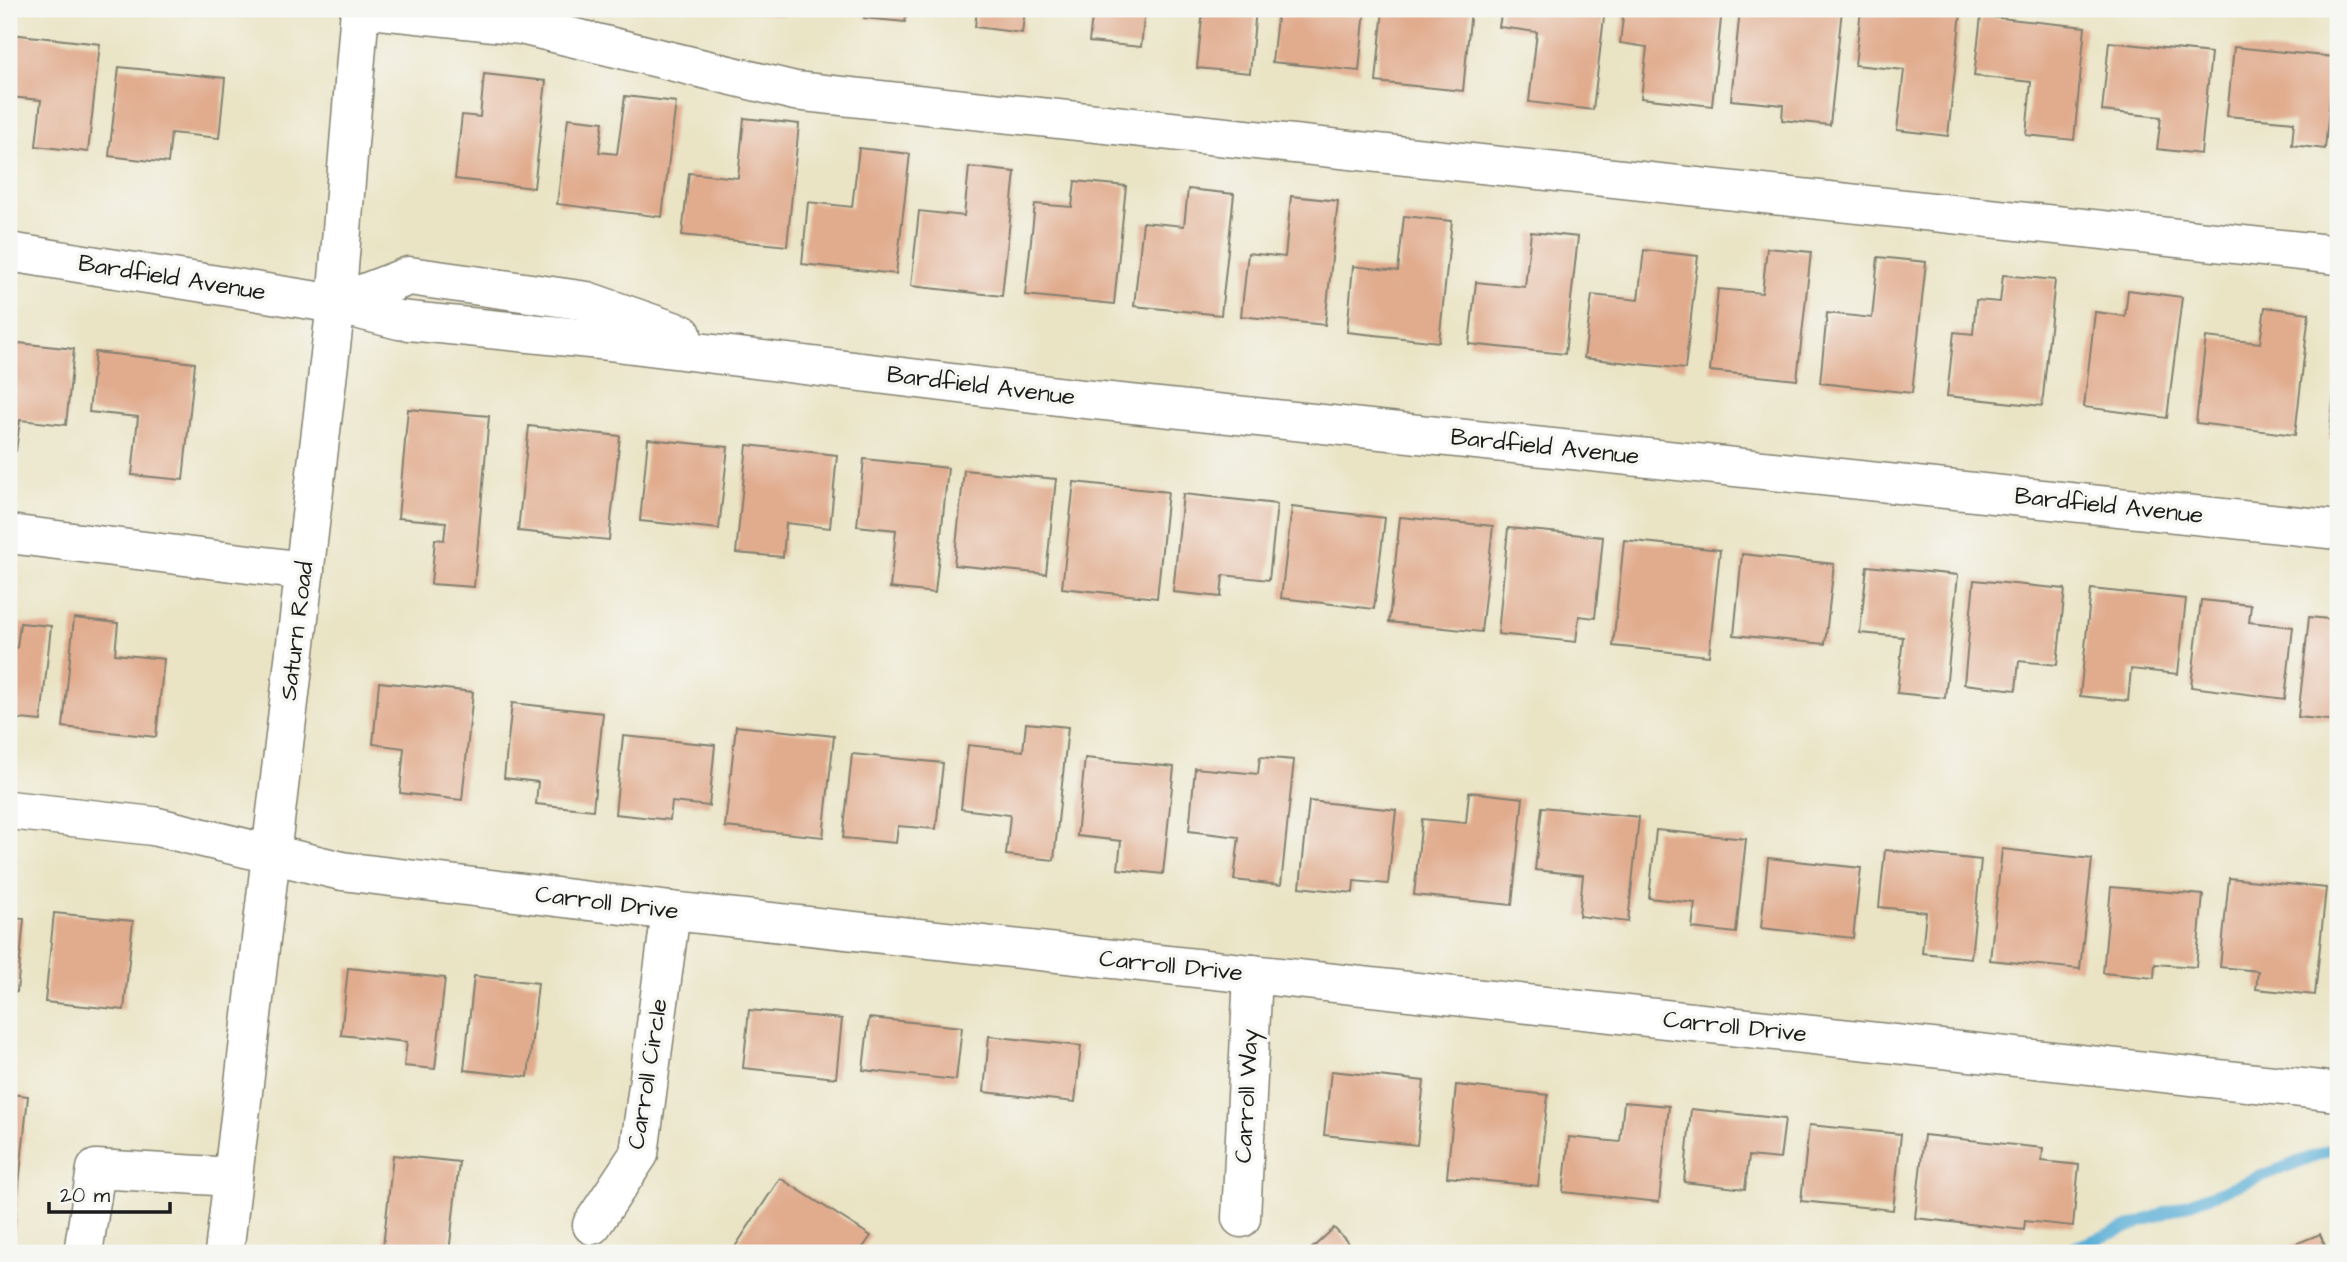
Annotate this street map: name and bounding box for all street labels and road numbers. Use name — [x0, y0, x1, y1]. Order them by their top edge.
street label: Bardfield Avenue — [76, 246, 268, 310]
street label: Bardfield Avenue — [885, 358, 1077, 414]
street label: Bardfield Avenue — [1449, 420, 1641, 474]
street label: Bardfield Avenue — [2013, 479, 2205, 533]
street label: Saturn Road — [272, 560, 322, 702]
street label: Carroll Drive — [533, 877, 681, 929]
street label: Carroll Drive — [1098, 942, 1244, 990]
street label: Carroll Circle — [619, 996, 677, 1152]
street label: Carroll Drive — [1662, 1003, 1808, 1051]
street label: Carroll Way — [1227, 1028, 1268, 1164]

